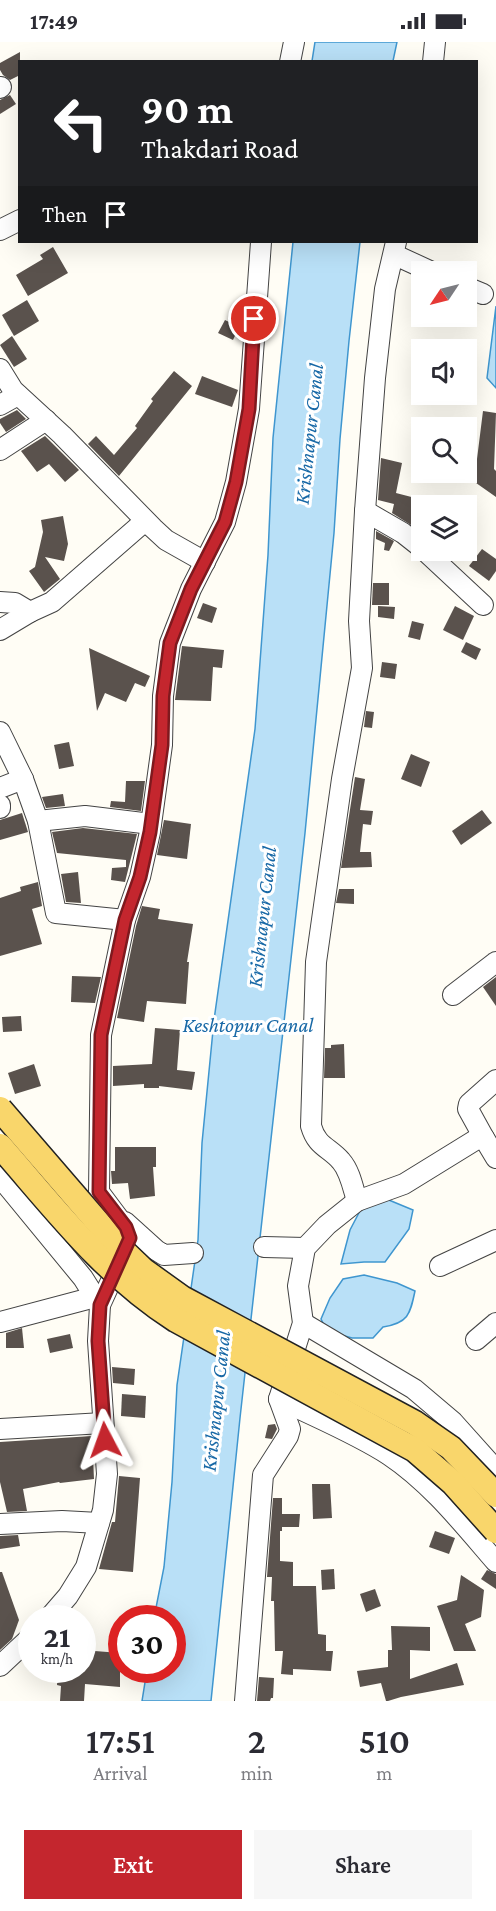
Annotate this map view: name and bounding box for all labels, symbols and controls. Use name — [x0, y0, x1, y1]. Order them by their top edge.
text: 17:49 — [30, 9, 78, 34]
icon: left — [42, 84, 120, 162]
text: 90 m — [141, 85, 233, 132]
text: Thakdari Road — [141, 134, 299, 164]
icon: arrive — [99, 198, 132, 231]
text: Then — [42, 202, 87, 227]
north arrow — [411, 261, 477, 327]
map controls — [411, 261, 477, 561]
pin — [228, 293, 279, 344]
icon: arrive — [237, 302, 270, 335]
button: sound — [411, 339, 477, 405]
water label: Krishnapur Canal — [290, 362, 328, 506]
button: search — [411, 417, 477, 483]
button: layers — [411, 495, 477, 561]
water label: Krishnapur Canal — [243, 845, 281, 989]
water label: Keshtopur Canal — [183, 1013, 314, 1037]
water label: Krishnapur Canal — [197, 1329, 235, 1473]
position arrow — [73, 1408, 137, 1472]
speed limit sign: 30 — [108, 1605, 186, 1683]
text: 21 — [44, 1620, 70, 1653]
text: km/h — [41, 1651, 73, 1667]
text: 17:51 — [86, 1721, 155, 1761]
text: 2 — [248, 1721, 266, 1761]
text: 510 — [359, 1721, 410, 1761]
text: Arrival — [93, 1762, 148, 1784]
text: min — [241, 1762, 273, 1784]
text: m — [376, 1762, 392, 1784]
button: Exit — [24, 1830, 242, 1899]
button: Share — [254, 1830, 472, 1899]

